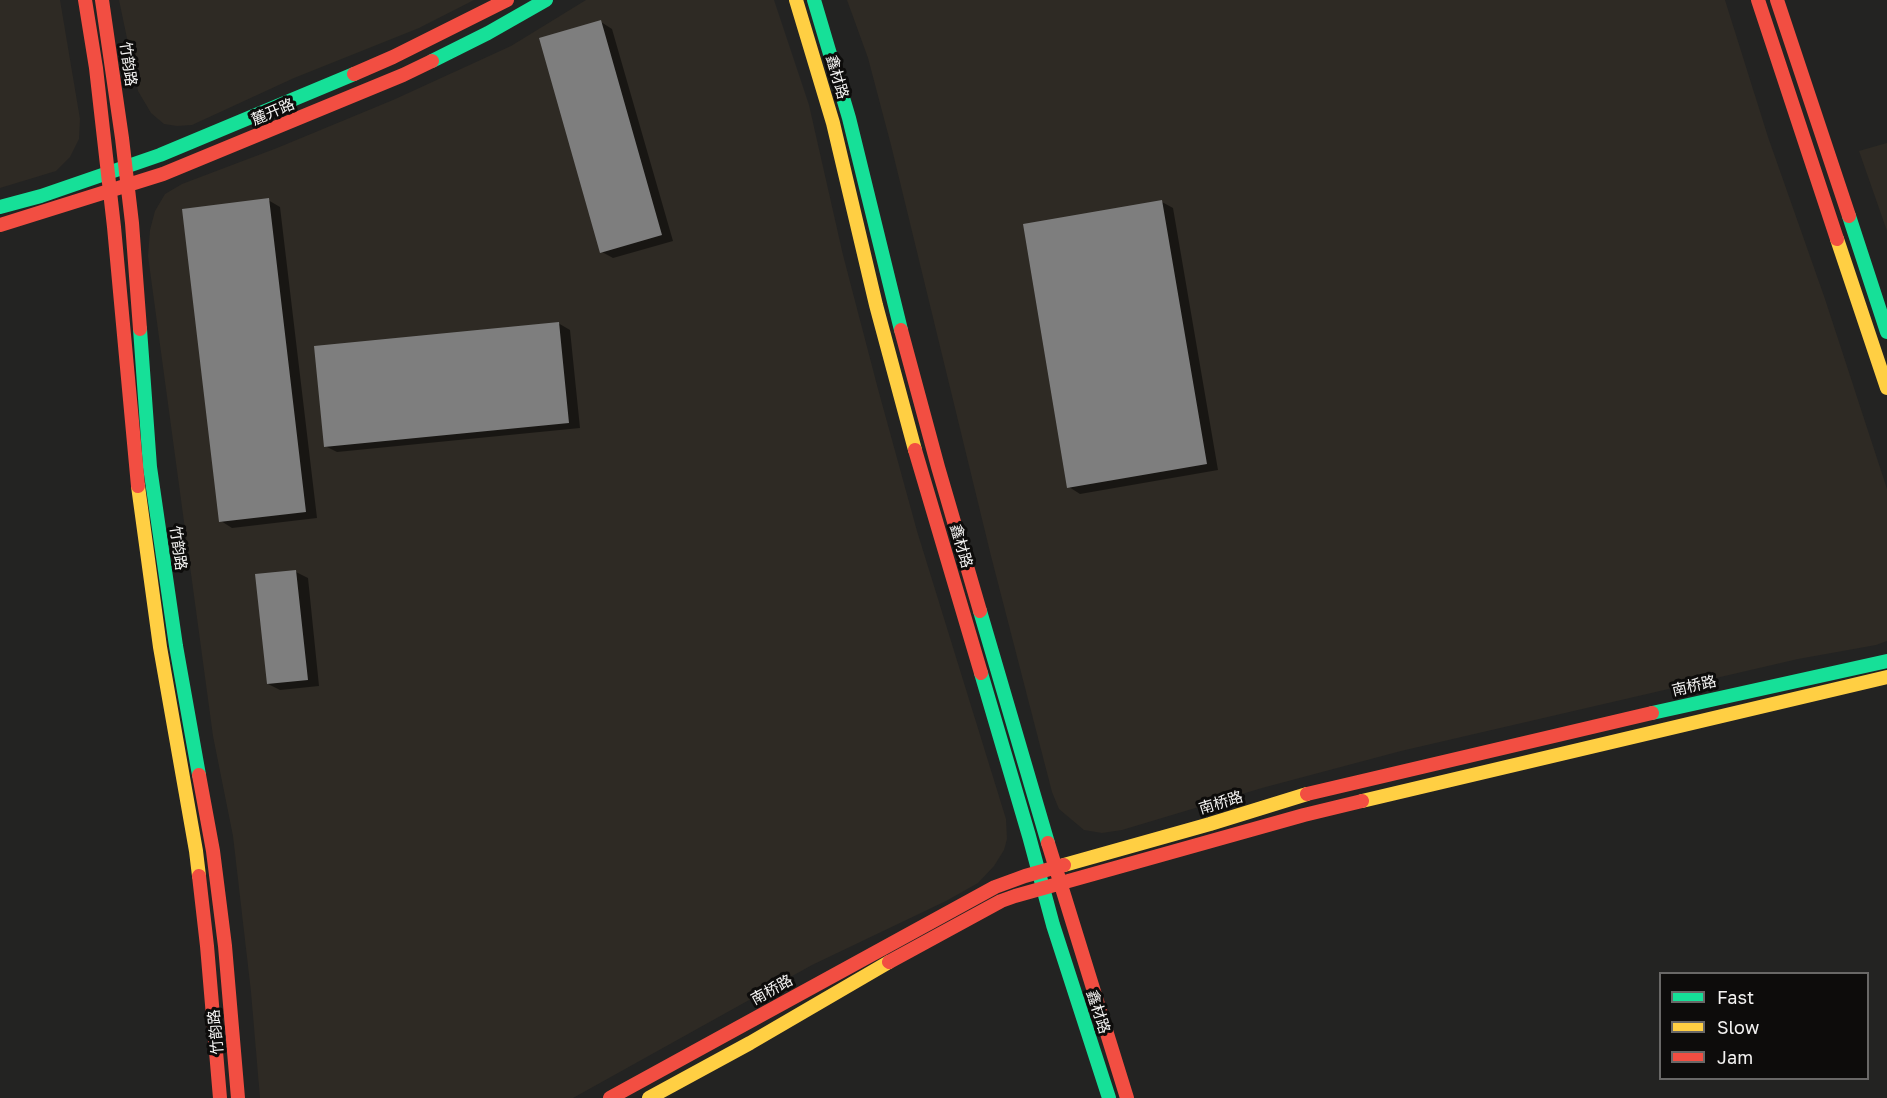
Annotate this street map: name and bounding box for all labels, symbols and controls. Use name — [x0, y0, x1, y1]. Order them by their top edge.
street label: 竹韵路 — [116, 40, 140, 88]
street label: 鑫材路 — [822, 53, 852, 101]
street label: 麓开路 — [249, 95, 297, 129]
street label: 鑫材路 — [946, 522, 976, 570]
street label: 竹韵路 — [166, 524, 190, 572]
street label: 南桥路 — [1670, 672, 1718, 700]
street label: 南桥路 — [1197, 788, 1245, 818]
street label: 南桥路 — [748, 971, 796, 1009]
legend — [1659, 972, 1869, 1080]
text: Fast — [1717, 986, 1754, 1008]
street label: 鑫材路 — [1082, 988, 1114, 1036]
street label: 竹韵路 — [205, 1009, 227, 1055]
text: Slow — [1717, 1016, 1759, 1038]
text: Jam — [1717, 1046, 1753, 1068]

